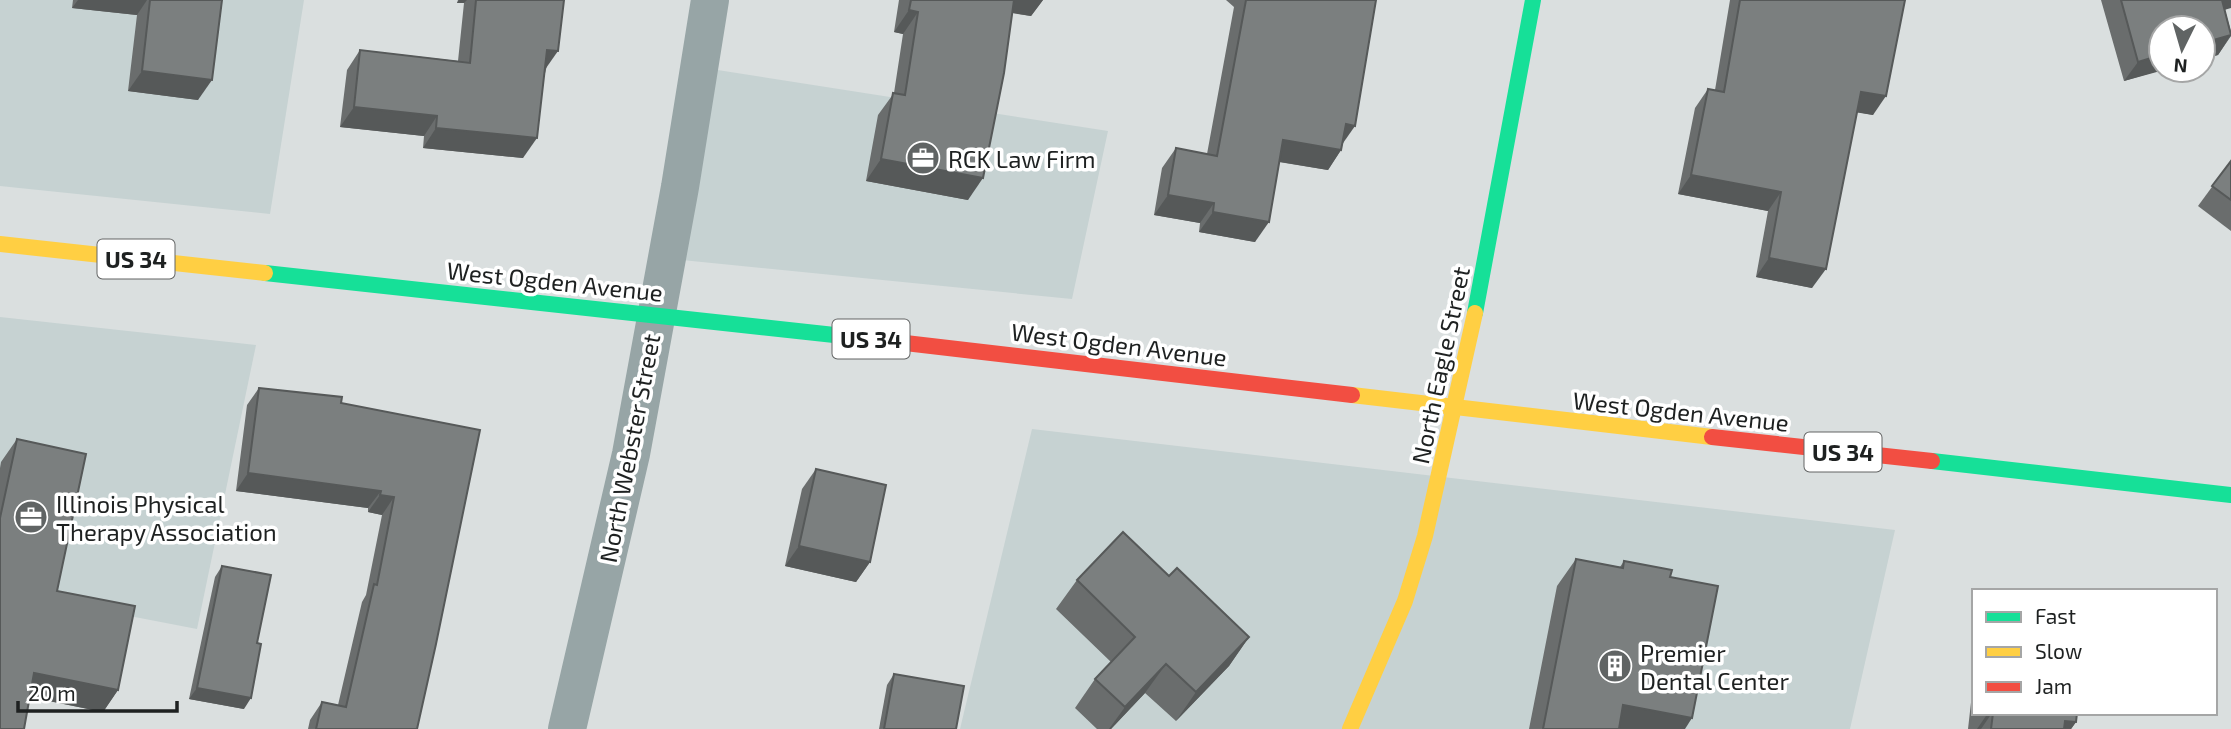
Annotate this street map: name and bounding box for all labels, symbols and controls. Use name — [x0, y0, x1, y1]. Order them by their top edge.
north arrow — [2147, 14, 2217, 84]
text: N — [2173, 54, 2188, 78]
office icon: RCK Law Firm — [904, 139, 942, 177]
place label: RCK Law Firm — [948, 144, 1096, 173]
road number: US 34 — [97, 240, 174, 278]
street label: West Ogden Avenue — [446, 255, 664, 307]
street label: North Eagle Street — [1405, 264, 1475, 466]
street label: West Ogden Avenue — [1010, 316, 1228, 372]
road number: US 34 — [832, 320, 910, 358]
street label: North Webster Street — [593, 331, 665, 565]
street label: West Ogden Avenue — [1572, 385, 1790, 437]
road number: US 34 — [1804, 432, 1882, 472]
place label: Illinois Physical Therapy Association — [56, 489, 277, 546]
office icon: Illinois Physical Therapy Association — [12, 498, 50, 536]
legend — [1972, 589, 2217, 715]
text: Fast — [2035, 603, 2076, 628]
place label: Premier Dental Center — [1640, 638, 1790, 695]
text: Slow — [2035, 638, 2082, 663]
building icon: Premier Dental Center — [1596, 647, 1634, 685]
scale bar — [18, 670, 177, 714]
text: Jam — [2035, 673, 2072, 698]
text: 20 m — [28, 680, 76, 705]

